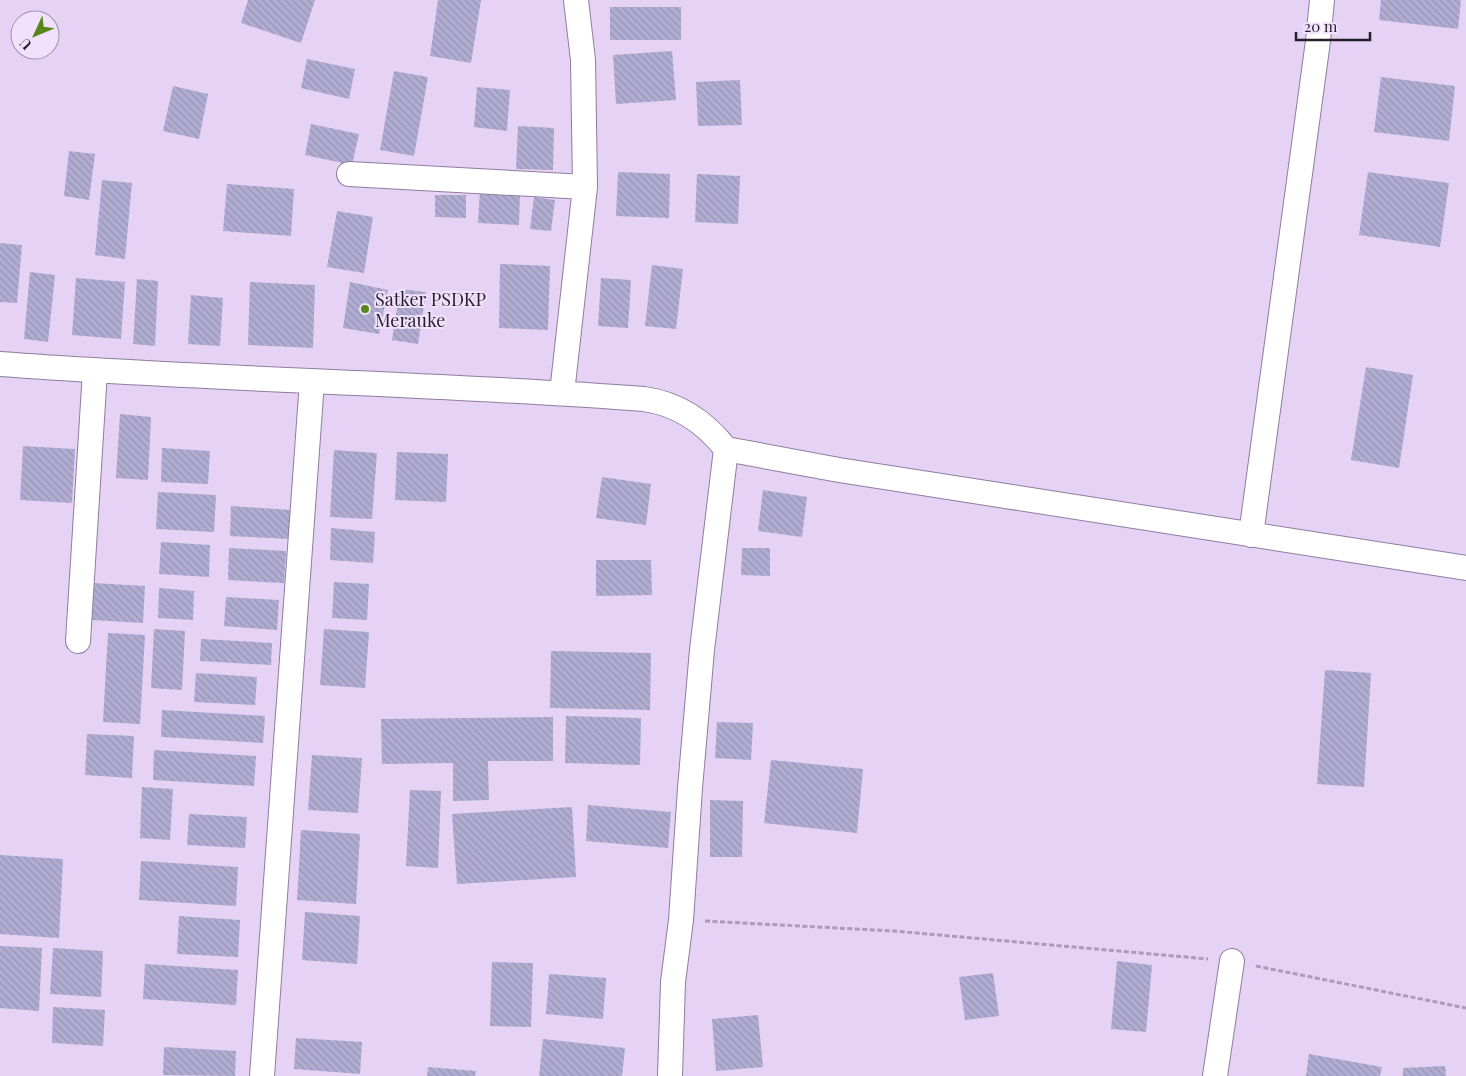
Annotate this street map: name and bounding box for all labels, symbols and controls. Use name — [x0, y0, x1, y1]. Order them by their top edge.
north arrow — [10, 10, 60, 60]
scale bar — [1296, 10, 1370, 42]
text: 20 m — [1304, 16, 1338, 36]
text: U — [15, 34, 35, 54]
place label: Satker PSDKP Merauke — [375, 287, 487, 332]
marker: Satker PSDKP Merauke — [359, 303, 371, 315]

